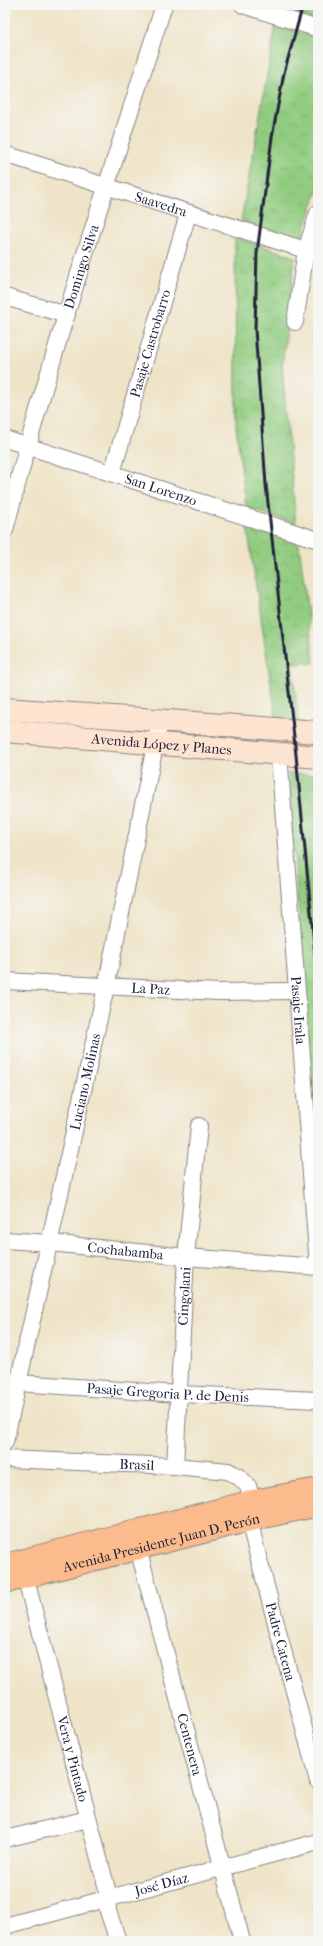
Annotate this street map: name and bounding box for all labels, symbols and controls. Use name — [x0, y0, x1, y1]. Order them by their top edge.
street label: Saavedra — [133, 188, 190, 221]
street label: Domingo Silva — [60, 222, 103, 311]
street label: Pasaje Castrobarro — [127, 288, 174, 400]
street label: San Lorenzo — [123, 470, 199, 509]
street label: Avenida López y Planes — [90, 730, 232, 759]
street label: Pasaje Irala — [287, 976, 309, 1045]
street label: La Paz — [131, 980, 171, 998]
street label: Luciano Molinas — [66, 1032, 104, 1132]
street label: Cochabamba — [87, 1239, 165, 1264]
street label: Cingolani — [174, 1266, 194, 1326]
street label: Pasaje Gregoria P. de Denis — [86, 1380, 249, 1406]
street label: Brasil — [119, 1456, 155, 1474]
street label: Avenida Presidente Juan D. Perón — [60, 1510, 261, 1576]
street label: Padre Catena — [262, 1600, 299, 1683]
street label: Centenera — [173, 1711, 206, 1778]
street label: Vera y Pintado — [53, 1713, 92, 1804]
street label: José Díaz — [132, 1869, 190, 1900]

